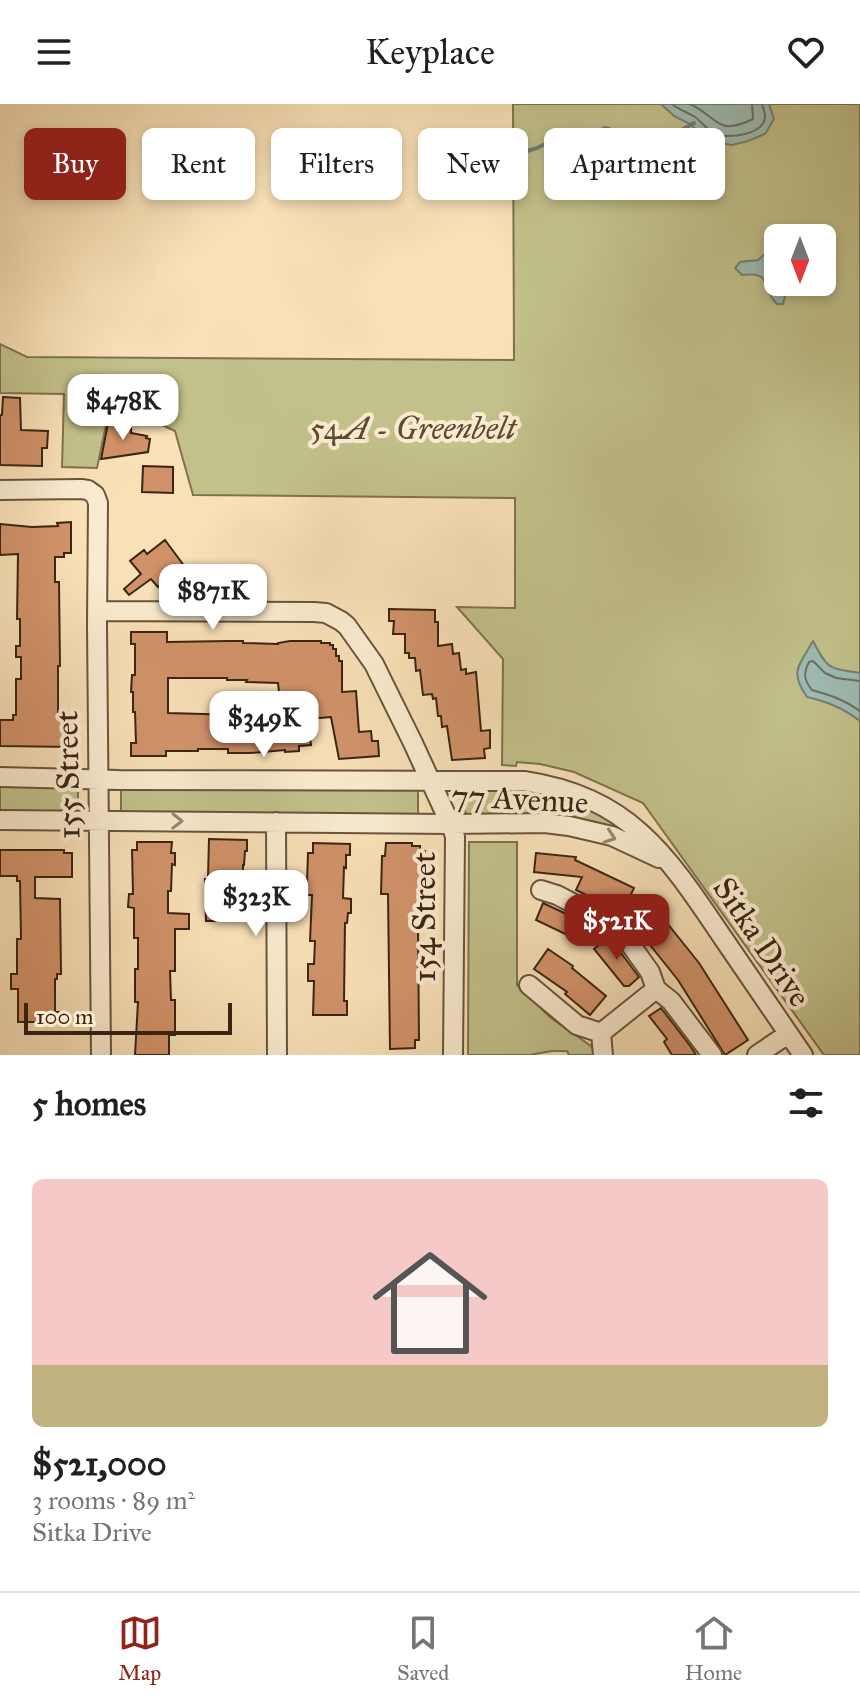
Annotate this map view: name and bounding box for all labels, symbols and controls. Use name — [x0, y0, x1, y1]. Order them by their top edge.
icon: menu — [32, 30, 76, 74]
text: Keyplace — [365, 30, 495, 74]
icon: heart — [784, 30, 828, 74]
chip: Buy — [24, 128, 126, 200]
chip: Rent — [142, 128, 255, 200]
chip: Filters — [271, 128, 402, 200]
chip: New — [418, 128, 528, 200]
chip: Apartment — [544, 128, 725, 200]
north arrow — [764, 224, 836, 296]
map controls — [764, 224, 836, 296]
pin: $478K — [67, 374, 179, 442]
text: $478K — [85, 384, 161, 416]
park label: 54A - Greenbelt — [310, 409, 518, 448]
pin: $871K — [157, 564, 269, 632]
text: $871K — [177, 574, 249, 606]
pin: $349K — [208, 691, 320, 759]
text: $349K — [228, 701, 300, 733]
street label: 155 Street — [47, 710, 89, 840]
street label: 77 Avenue — [451, 776, 589, 822]
one-way arrow — [171, 812, 184, 829]
one-way arrow — [603, 827, 617, 843]
street label: 154 Street — [405, 852, 444, 982]
pin: $323K — [200, 870, 312, 938]
street label: Sitka Drive — [705, 870, 819, 1014]
text: $323K — [222, 880, 290, 912]
pin: $521K — [561, 894, 673, 962]
text: $521K — [582, 904, 652, 936]
scale bar — [24, 999, 232, 1035]
text: 100 m — [36, 1003, 93, 1030]
icon: filters — [784, 1081, 828, 1125]
text: 5 homes — [32, 1083, 146, 1124]
icon: home — [358, 1231, 502, 1375]
text: $521,000 — [32, 1443, 167, 1484]
text: 3 rooms · 89 m² — [32, 1484, 195, 1516]
text: Sitka Drive — [32, 1516, 152, 1548]
tab: Map — [118, 1611, 162, 1686]
tab: Saved — [397, 1611, 449, 1686]
tab: Home — [685, 1611, 742, 1686]

